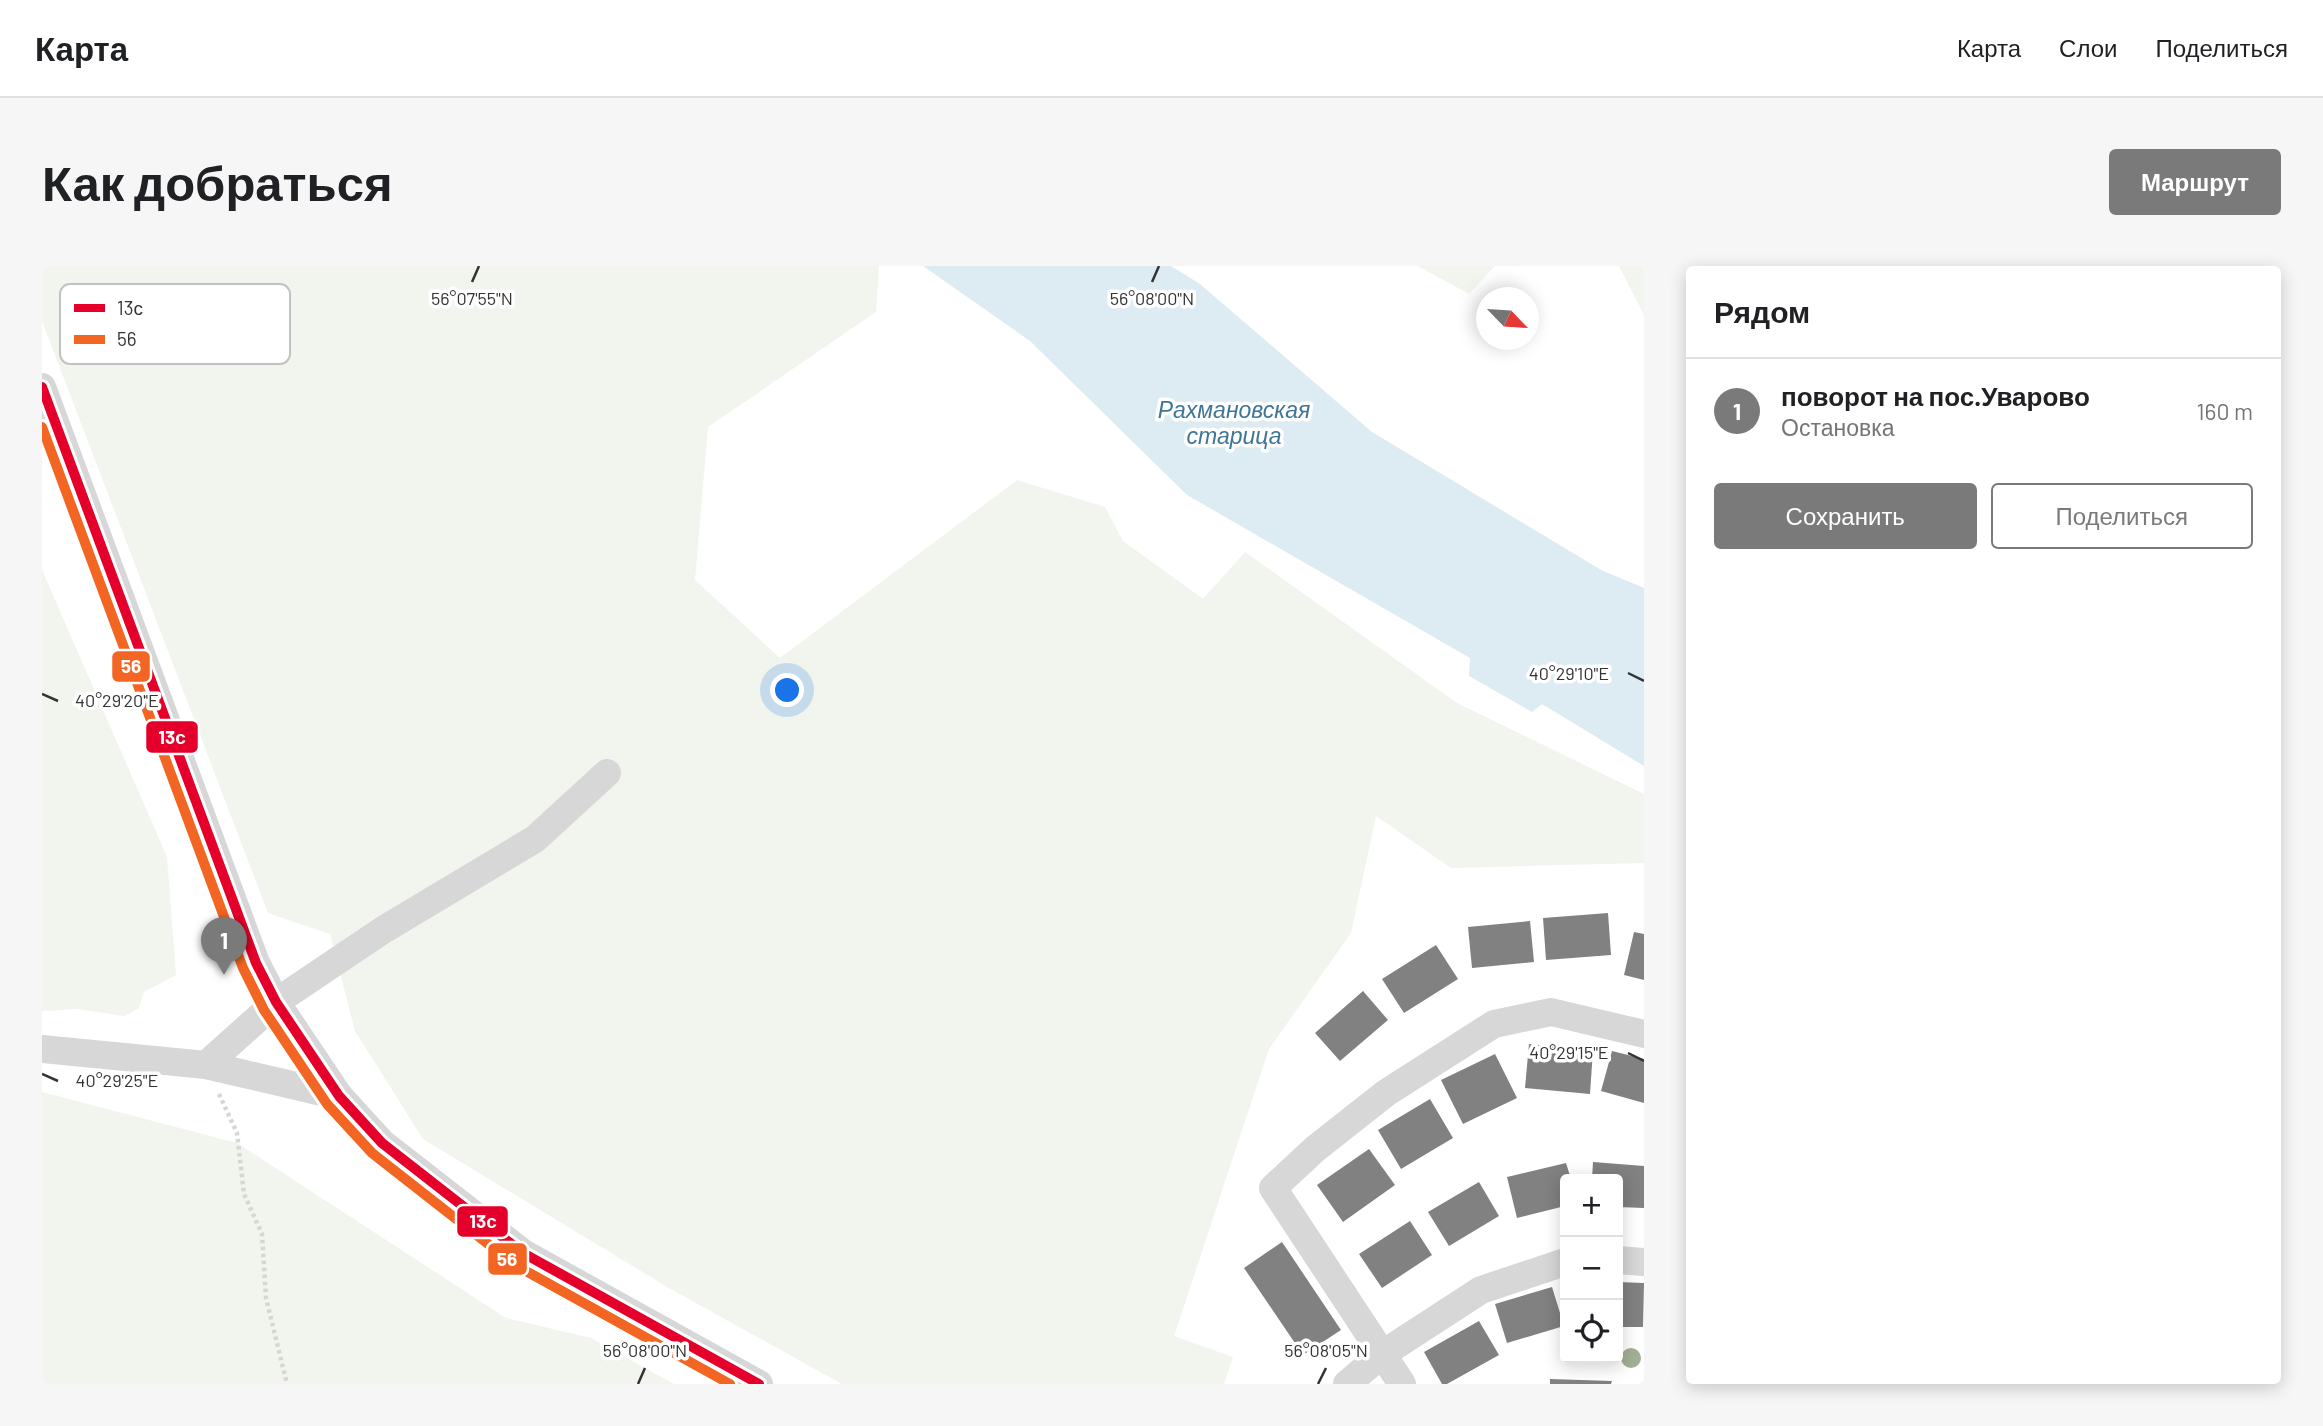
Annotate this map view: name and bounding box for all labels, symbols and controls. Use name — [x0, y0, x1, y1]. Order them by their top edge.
text: Карта — [35, 28, 128, 68]
text: Карта — [1957, 33, 2021, 62]
text: Слои — [2059, 33, 2117, 62]
text: Поделиться — [2155, 33, 2288, 62]
button: Маршрут — [2109, 149, 2281, 215]
text: Как добраться — [42, 152, 393, 211]
legend — [60, 284, 290, 364]
text: 56°07'55"N — [431, 287, 513, 309]
text: 56°08'00"N — [1110, 287, 1194, 309]
north arrow — [1476, 287, 1539, 350]
text: Рядом — [1714, 293, 1810, 329]
text: 13с — [117, 296, 143, 319]
text: 56 — [117, 327, 137, 350]
text: поворот на пос.Уварово — [1781, 380, 2090, 411]
water label: Рахмановская старица — [1158, 395, 1310, 449]
text: 1 — [1733, 397, 1741, 425]
text: 160 m — [2196, 397, 2253, 425]
text: Остановка — [1781, 413, 1895, 441]
button: Сохранить — [1714, 483, 1977, 549]
button: Поделиться — [1991, 483, 2253, 549]
line badge: 56 — [111, 650, 151, 683]
text: 56 — [121, 654, 141, 677]
text: 40°29'10"E — [1529, 662, 1609, 684]
your location — [770, 673, 804, 707]
text: 40°29'20"E — [75, 689, 159, 711]
line badge: 13с — [145, 720, 199, 754]
text: 13с — [158, 725, 186, 748]
pin: 1 — [201, 917, 247, 975]
text: 40°29'15"E — [1529, 1041, 1609, 1063]
text: 40°29'25"E — [76, 1069, 158, 1091]
map controls — [1560, 1174, 1623, 1363]
button: + — [1560, 1174, 1623, 1237]
line badge: 13с — [456, 1205, 509, 1238]
text: 13с — [469, 1209, 497, 1232]
button: − — [1560, 1237, 1623, 1300]
line badge: 56 — [487, 1242, 528, 1276]
text: 56 — [497, 1247, 517, 1270]
button: locate — [1560, 1300, 1623, 1363]
text: 56°08'00"N — [603, 1339, 687, 1361]
text: 56°08'05"N — [1284, 1339, 1368, 1361]

